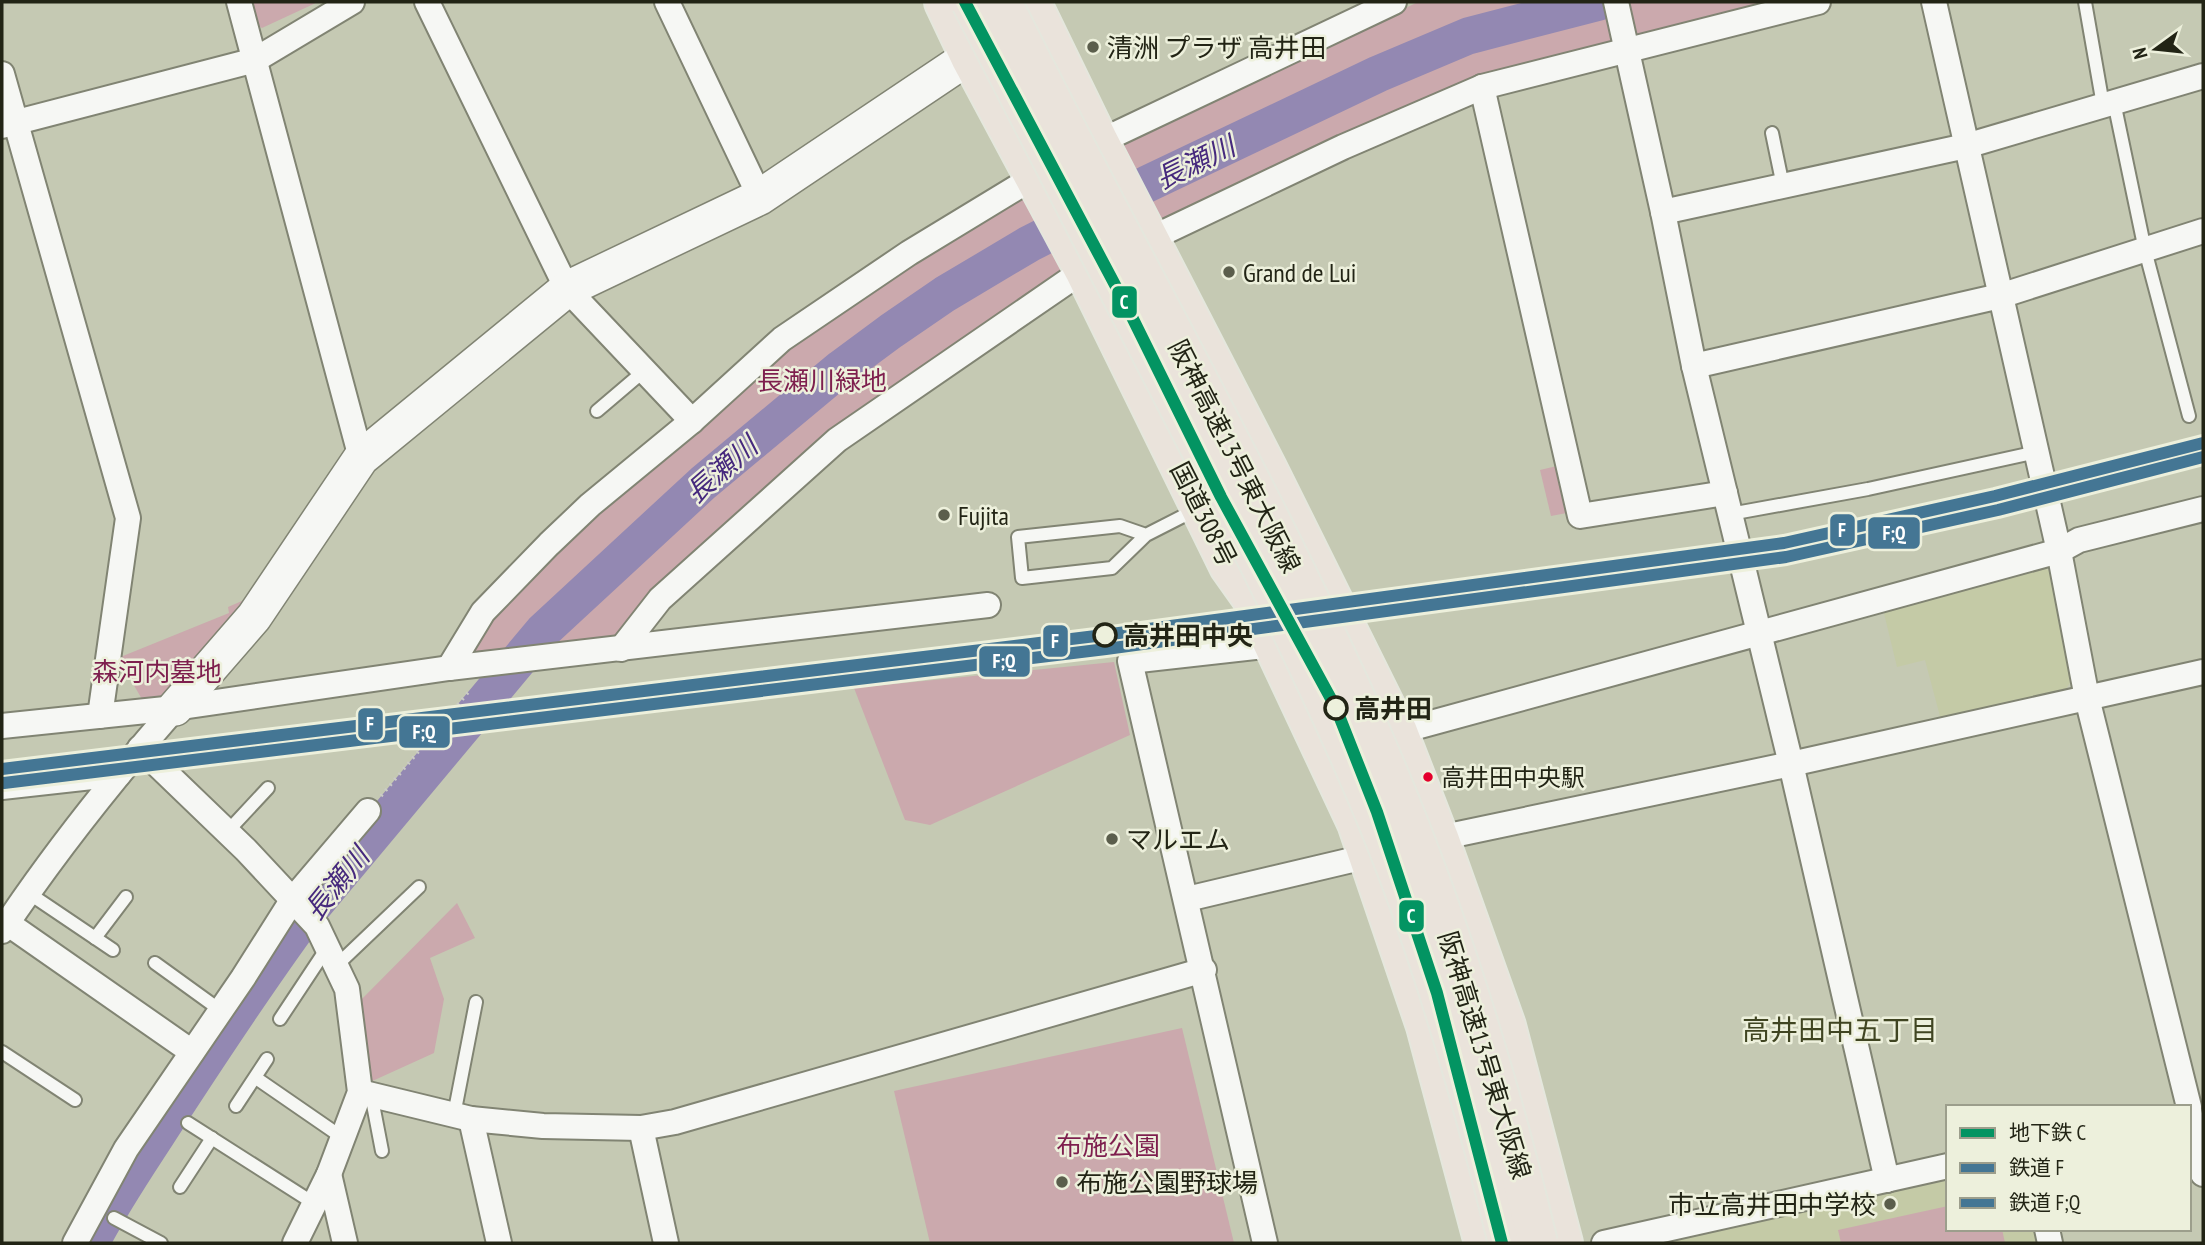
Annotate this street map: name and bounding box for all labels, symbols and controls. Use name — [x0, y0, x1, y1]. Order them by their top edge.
north arrow — [2121, 14, 2191, 84]
place label: 清洲 プラザ 高井田 — [1107, 31, 1326, 64]
marker: 清洲 プラザ 高井田 — [1085, 39, 1101, 55]
text: N — [2127, 45, 2152, 61]
water label: 長瀬川 — [1149, 126, 1244, 197]
place label: Grand de Lui — [1243, 256, 1356, 289]
marker: Grand de Lui — [1221, 264, 1237, 280]
line badge: C — [1111, 285, 1138, 319]
text: C — [1120, 290, 1129, 314]
street label: 阪神高速13号東大阪線 — [1162, 334, 1308, 578]
park label: 長瀬川緑地 — [757, 364, 887, 397]
water label: 長瀬川 — [677, 426, 767, 511]
street label: 国道308号 — [1164, 456, 1244, 572]
place label: Fujita — [958, 499, 1009, 532]
marker: Fujita — [936, 507, 952, 523]
line badge: F — [1829, 513, 1856, 547]
line badge: F;Q — [1867, 516, 1921, 550]
text: F — [1838, 518, 1846, 542]
text: F;Q — [1882, 521, 1906, 545]
place label: 高井田中央 — [1123, 619, 1253, 652]
marker: 高井田中央 — [1093, 623, 1117, 647]
line badge: F — [1042, 624, 1069, 658]
text: F — [1051, 629, 1059, 653]
line badge: F;Q — [978, 645, 1031, 678]
text: F;Q — [992, 649, 1016, 673]
park label: 森河内墓地 — [92, 655, 222, 688]
place label: 高井田 — [1354, 692, 1432, 725]
marker: 高井田 — [1324, 696, 1348, 720]
line badge: F — [357, 707, 384, 741]
text: F — [366, 712, 374, 736]
line badge: F;Q — [398, 715, 451, 749]
text: F;Q — [412, 720, 436, 744]
place label: 高井田中央駅 — [1441, 762, 1585, 793]
marker: 高井田中央駅 — [1421, 770, 1435, 784]
place label: マルエム — [1126, 823, 1230, 856]
marker: マルエム — [1104, 831, 1120, 847]
water label: 長瀬川 — [295, 836, 379, 927]
line badge: C — [1398, 899, 1425, 933]
text: C — [1407, 904, 1416, 928]
street label: 阪神高速13号東大阪線 — [1432, 927, 1538, 1183]
district label: 高井田中五丁目 — [1742, 1011, 1938, 1048]
legend — [1946, 1105, 2191, 1231]
text: 地下鉄 C — [2009, 1119, 2086, 1146]
park label: 布施公園 — [1056, 1129, 1160, 1162]
text: 鉄道 F — [2009, 1154, 2064, 1181]
place label: 布施公園野球場 — [1076, 1166, 1258, 1199]
marker: 布施公園野球場 — [1054, 1174, 1070, 1190]
place label: 市立高井田中学校 — [1668, 1188, 1876, 1221]
text: 鉄道 F;Q — [2009, 1189, 2081, 1216]
marker: 市立高井田中学校 — [1882, 1196, 1898, 1212]

